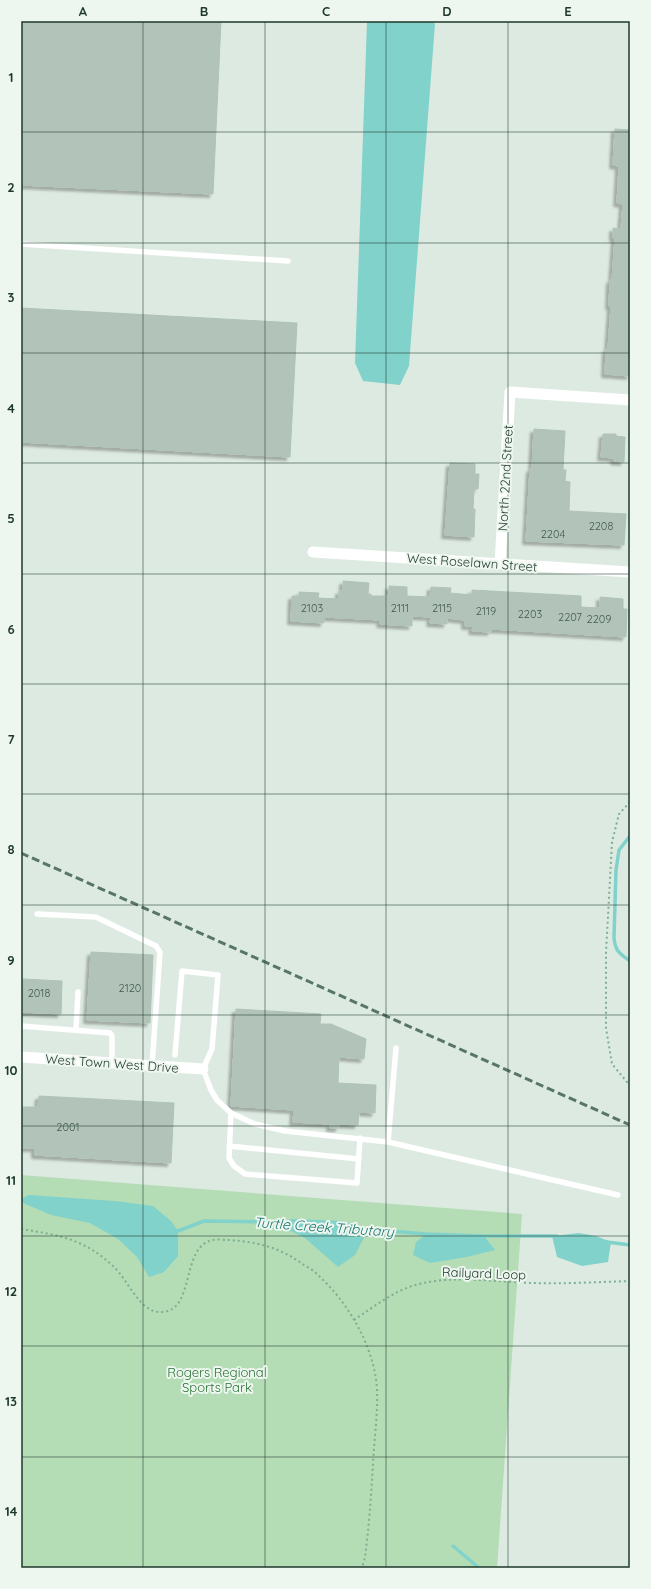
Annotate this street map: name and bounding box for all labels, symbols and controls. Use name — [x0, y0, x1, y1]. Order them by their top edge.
text: A — [79, 3, 88, 19]
text: B — [200, 3, 208, 19]
text: C — [322, 3, 330, 19]
text: D — [442, 3, 452, 19]
text: E — [564, 3, 572, 19]
text: 1 — [8, 69, 14, 85]
text: 2 — [7, 179, 15, 195]
text: 3 — [8, 289, 15, 305]
text: 4 — [7, 400, 15, 416]
street label: North 22nd Street — [494, 424, 516, 532]
text: 5 — [7, 510, 15, 526]
house number: 2208 — [589, 519, 613, 533]
house number: 2204 — [541, 527, 565, 541]
street label: West Roselawn Street — [406, 549, 538, 575]
house number: 2103 — [301, 601, 323, 615]
house number: 2111 — [391, 601, 409, 615]
house number: 2115 — [432, 601, 452, 615]
house number: 2119 — [476, 604, 496, 618]
house number: 2203 — [518, 607, 542, 621]
house number: 2207 — [558, 610, 582, 624]
house number: 2209 — [587, 612, 611, 626]
text: 6 — [7, 621, 15, 637]
text: 7 — [7, 731, 15, 747]
text: 8 — [7, 841, 15, 857]
text: 9 — [7, 952, 15, 968]
house number: 2120 — [119, 981, 141, 995]
house number: 2018 — [28, 986, 50, 1000]
street label: West Town West Drive — [45, 1050, 179, 1076]
text: 10 — [4, 1062, 18, 1078]
house number: 2001 — [56, 1120, 80, 1134]
text: 11 — [6, 1172, 16, 1188]
water label: Turtle Creek Tributary — [254, 1213, 396, 1241]
street label: Railyard Loop — [442, 1264, 526, 1282]
text: 12 — [5, 1283, 17, 1299]
park label: Rogers Regional Sports Park — [167, 1364, 267, 1395]
text: 13 — [5, 1393, 17, 1409]
text: 14 — [5, 1503, 18, 1519]

